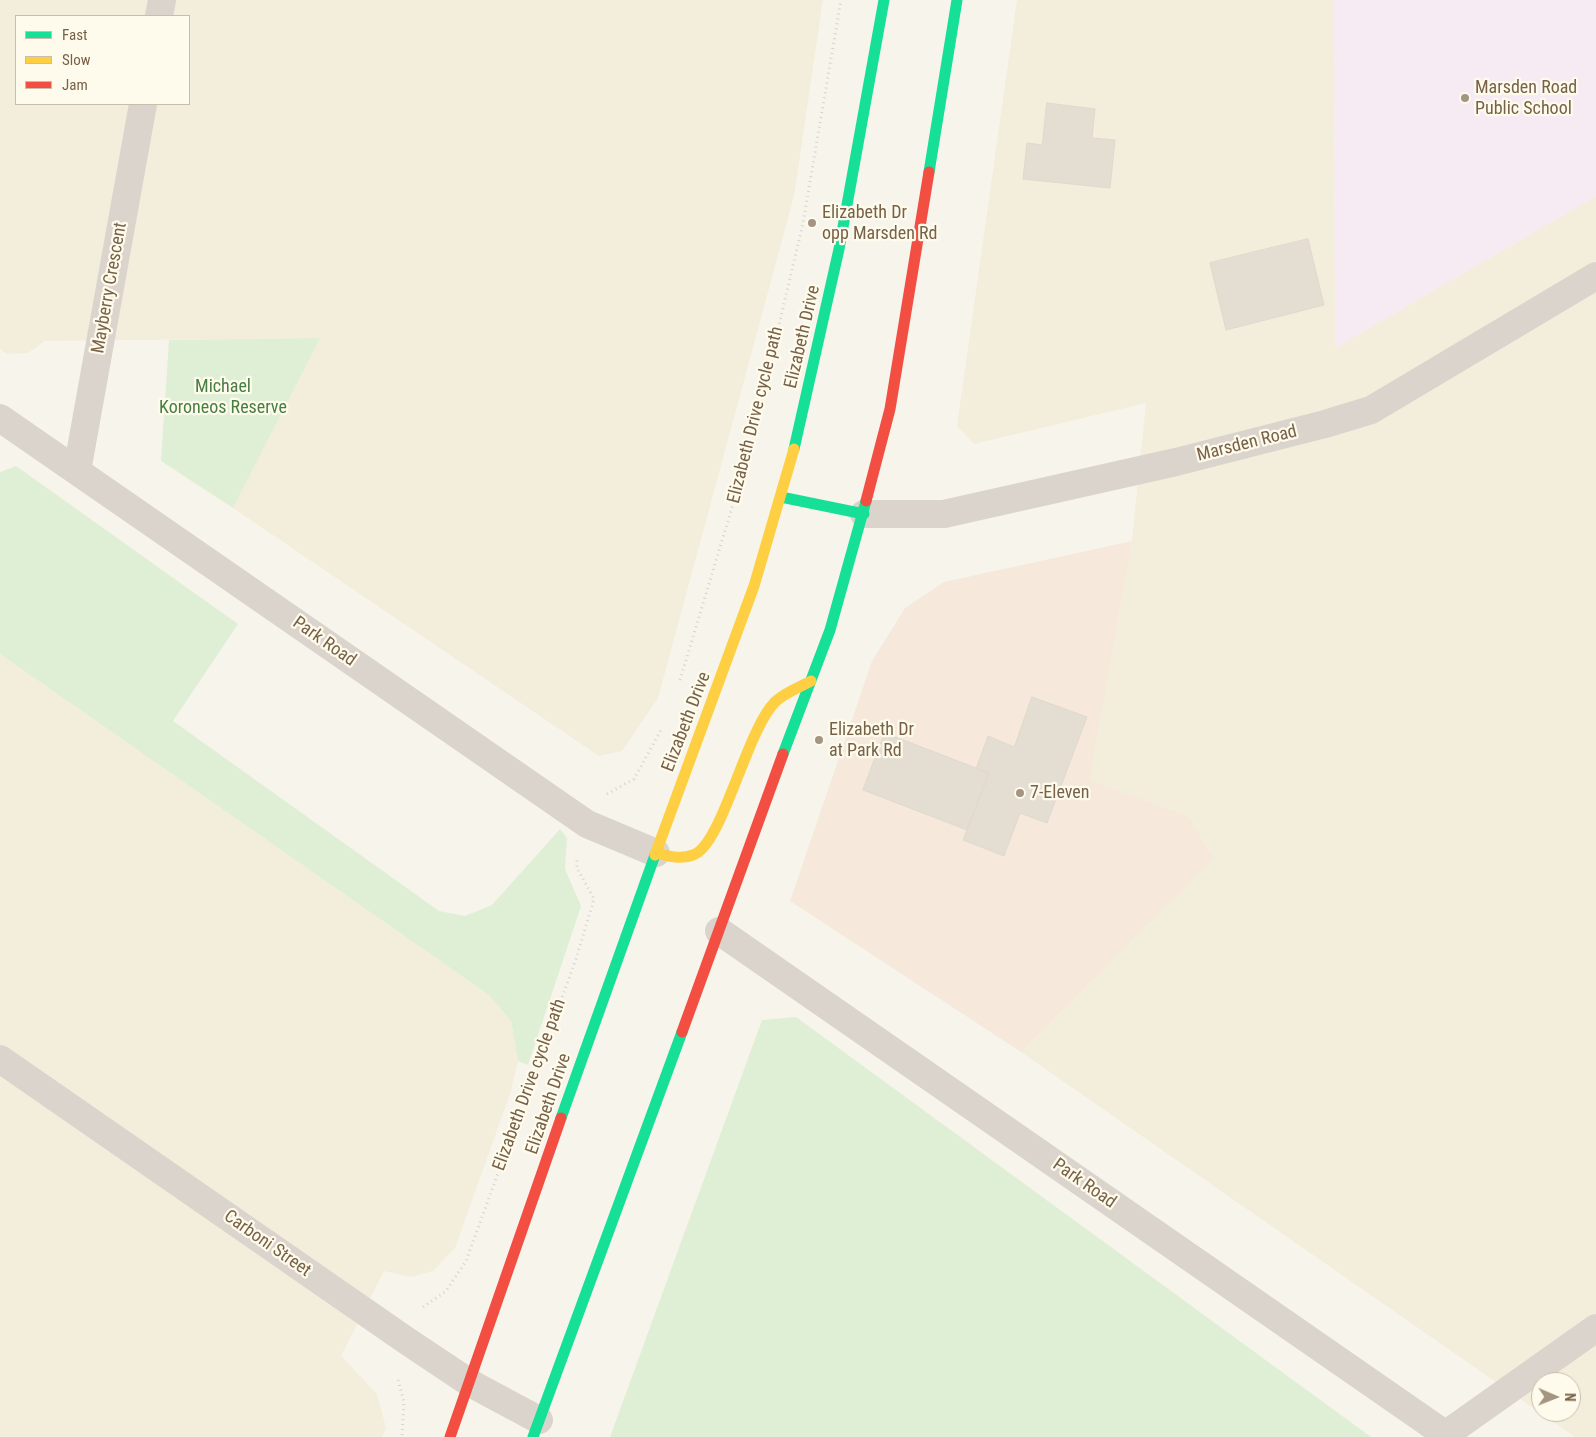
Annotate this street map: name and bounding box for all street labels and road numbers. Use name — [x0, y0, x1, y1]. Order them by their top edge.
street label: Mayberry Crescent — [88, 221, 132, 355]
street label: Elizabeth Drive — [781, 283, 825, 391]
street label: Elizabeth Drive cycle path — [724, 324, 788, 506]
street label: Marsden Road — [1195, 421, 1299, 467]
street label: Park Road — [288, 612, 360, 672]
street label: Elizabeth Drive — [658, 669, 716, 775]
street label: Elizabeth Drive cycle path — [489, 996, 571, 1174]
street label: Elizabeth Drive — [522, 1051, 576, 1157]
street label: Park Road — [1048, 1154, 1120, 1214]
street label: Carboni Street — [219, 1206, 315, 1282]

